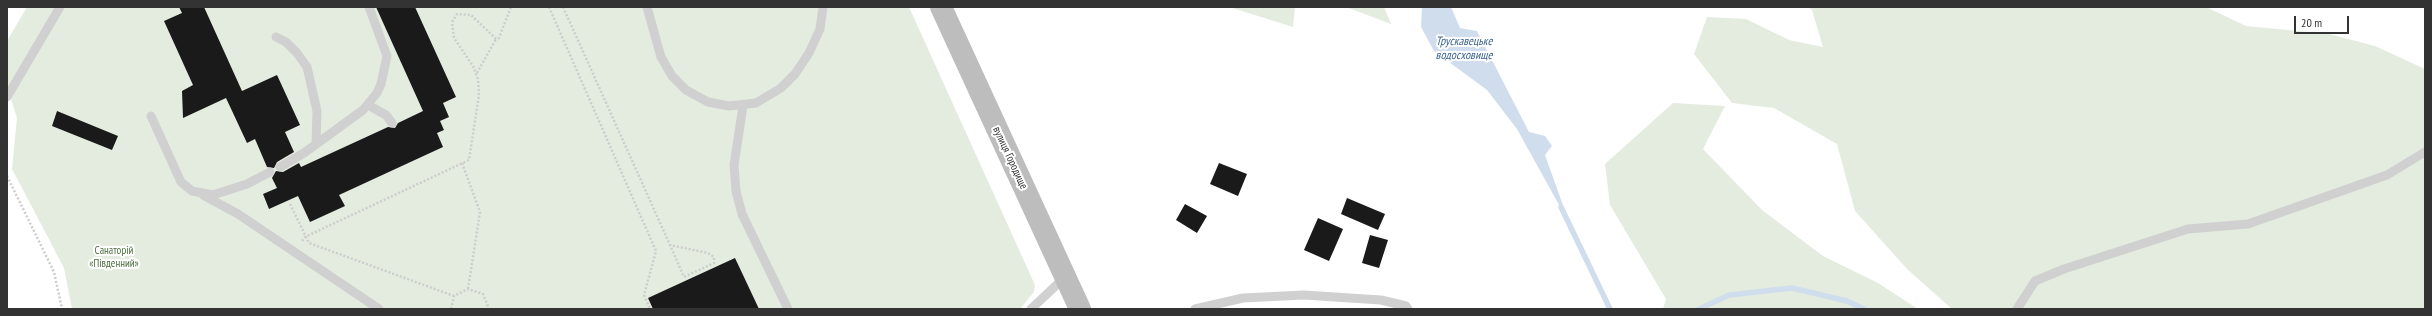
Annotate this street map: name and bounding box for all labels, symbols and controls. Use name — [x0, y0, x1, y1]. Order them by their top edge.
scale bar — [2296, 8, 2351, 34]
text: 20 m — [2301, 15, 2322, 30]
water label: Трускавецьке водосховище — [1436, 35, 1492, 63]
street label: вулиця Городище — [990, 125, 1030, 191]
park label: Санаторій «Південний» — [89, 244, 139, 270]

